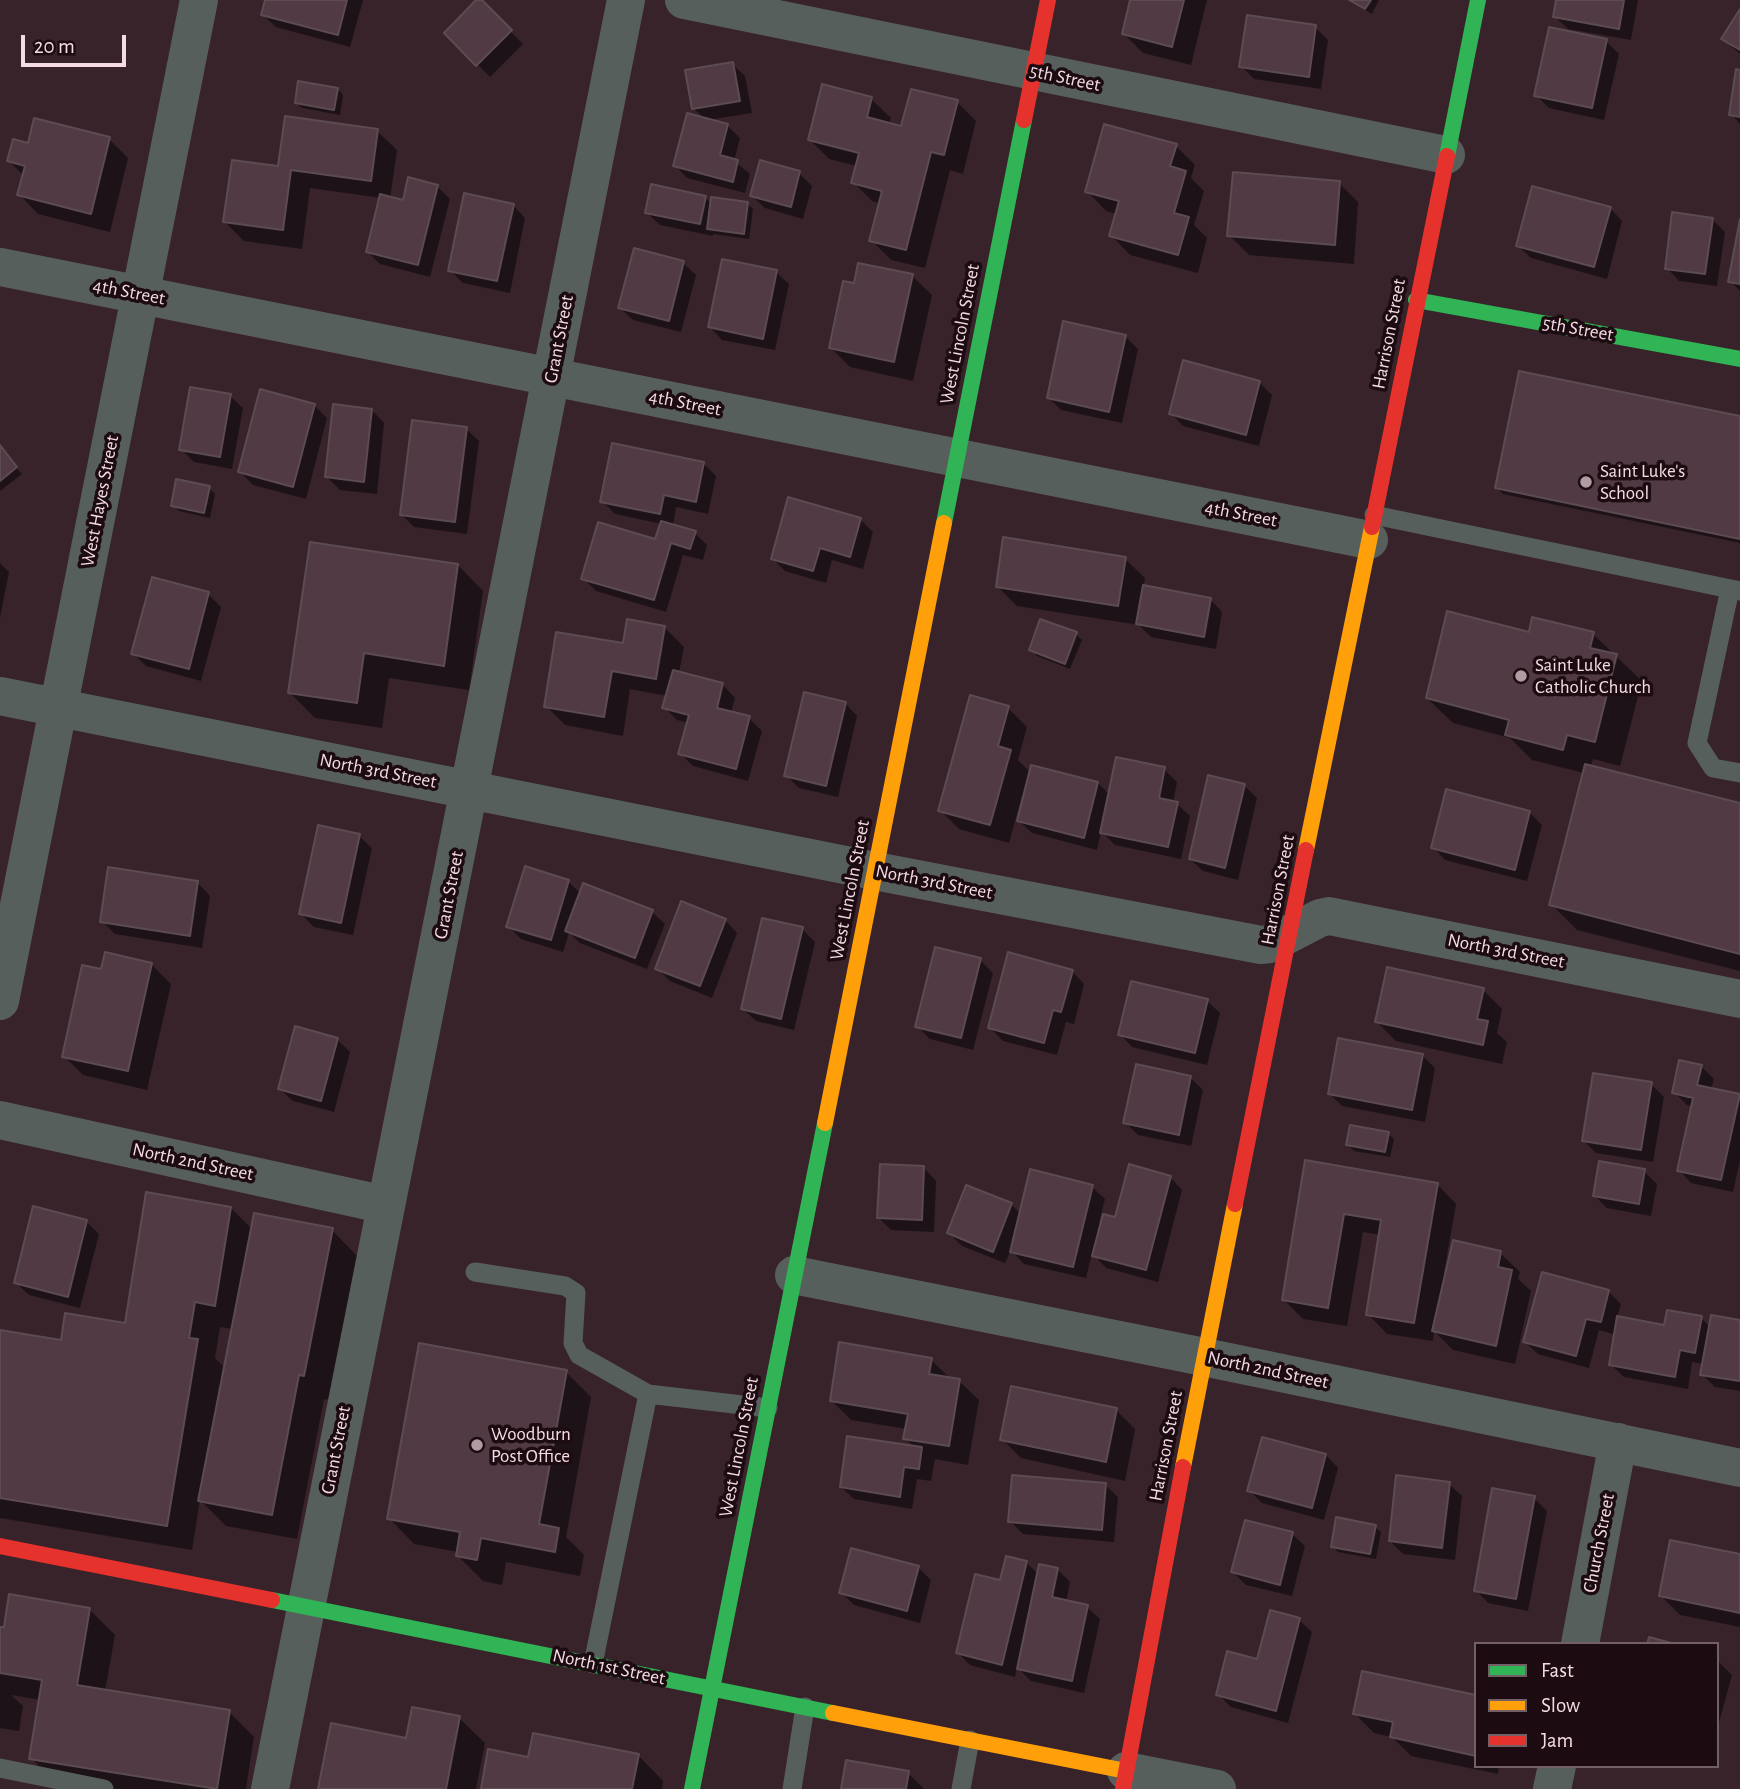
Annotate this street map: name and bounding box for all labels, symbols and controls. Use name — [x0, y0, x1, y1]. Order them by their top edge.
scale bar — [24, 21, 130, 65]
text: 20 m — [34, 36, 75, 57]
street label: 5th Street — [1028, 59, 1102, 97]
street label: West Lincoln Street — [935, 262, 985, 406]
street label: 4th Street — [91, 274, 167, 310]
street label: Harrison Street — [1367, 277, 1411, 391]
street label: Grant Street — [539, 293, 579, 385]
street label: 5th Street — [1541, 312, 1615, 346]
street label: 4th Street — [647, 385, 723, 421]
street label: West Hayes Street — [76, 433, 124, 569]
place label: Saint Luke's School — [1600, 460, 1685, 504]
marker: Saint Luke's School — [1578, 474, 1594, 490]
street label: 4th Street — [1203, 496, 1279, 532]
place label: Saint Luke Catholic Church — [1535, 654, 1651, 698]
marker: Saint Luke Catholic Church — [1513, 668, 1529, 684]
street label: North 3rd Street — [318, 748, 438, 794]
street label: West Lincoln Street — [825, 818, 875, 962]
street label: Harrison Street — [1256, 833, 1300, 947]
street label: Grant Street — [429, 849, 469, 941]
street label: North 3rd Street — [874, 859, 994, 905]
street label: North 3rd Street — [1446, 928, 1566, 974]
street label: North 2nd Street — [130, 1138, 256, 1186]
street label: North 2nd Street — [1205, 1346, 1331, 1394]
street label: West Lincoln Street — [714, 1375, 764, 1519]
street label: Harrison Street — [1144, 1389, 1188, 1503]
street label: Grant Street — [316, 1404, 356, 1496]
place label: Woodburn Post Office — [491, 1423, 571, 1467]
marker: Woodburn Post Office — [469, 1437, 485, 1453]
street label: Church Street — [1578, 1492, 1620, 1594]
legend — [1474, 1642, 1719, 1768]
street label: North 1st Street — [551, 1644, 667, 1690]
text: Fast — [1541, 1660, 1574, 1681]
text: Slow — [1541, 1695, 1580, 1716]
text: Jam — [1541, 1730, 1573, 1751]

